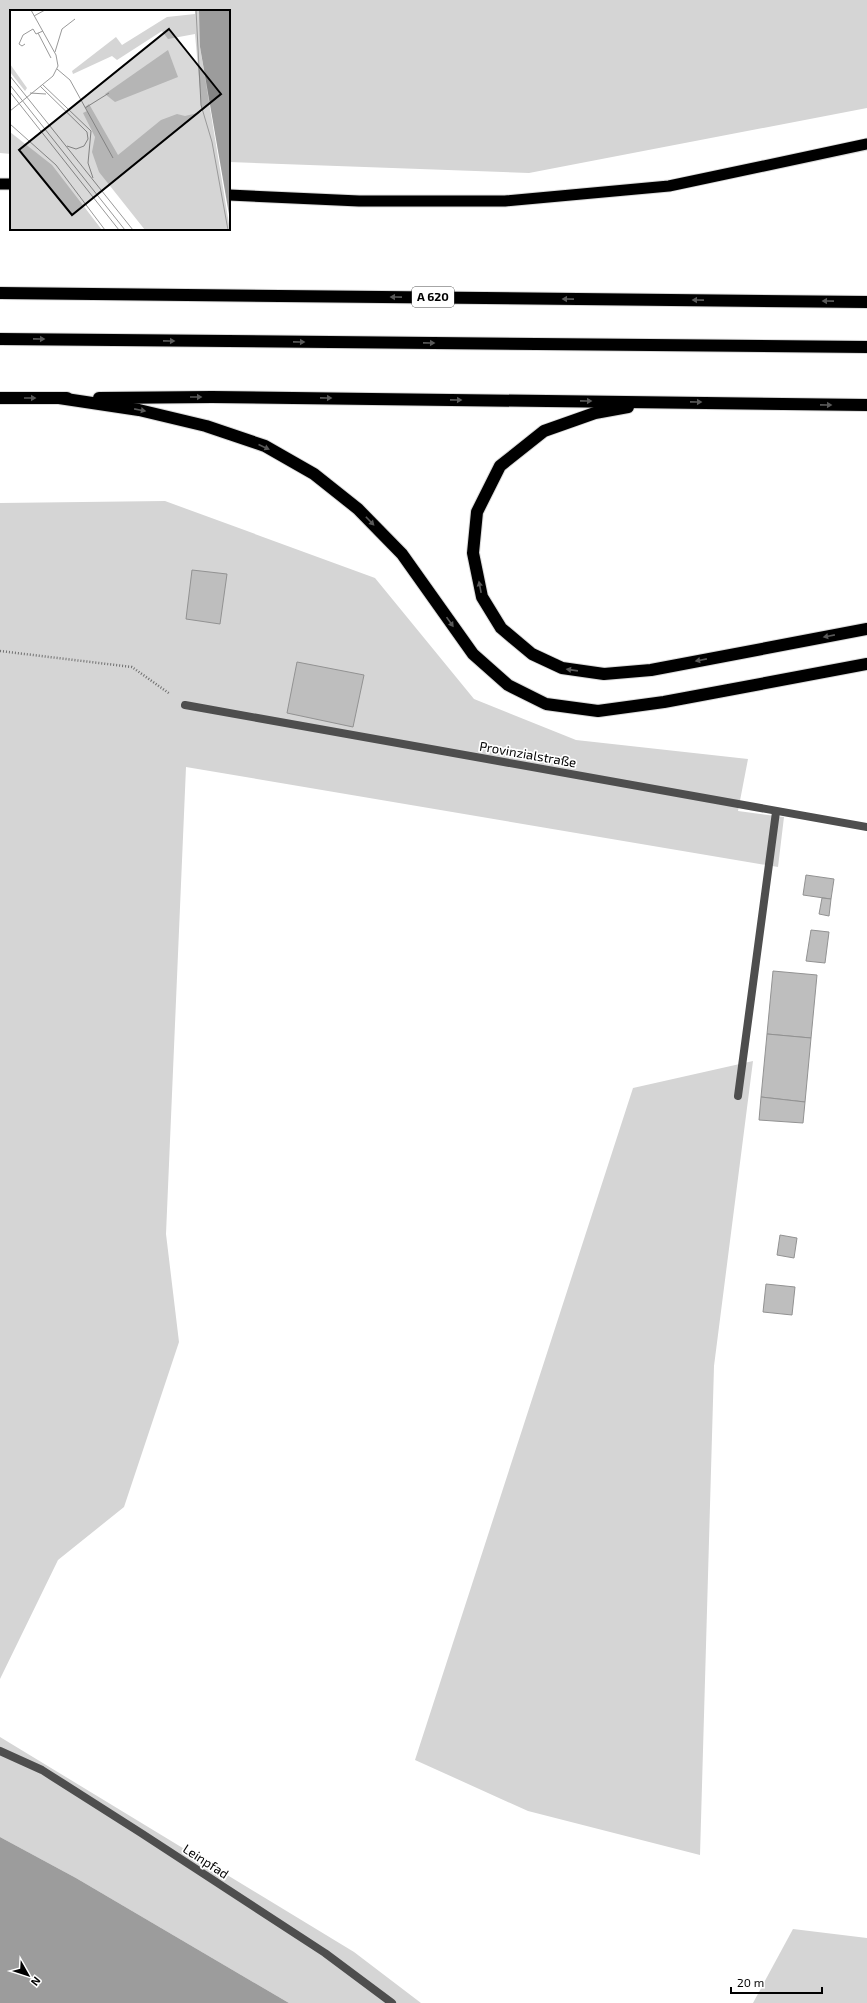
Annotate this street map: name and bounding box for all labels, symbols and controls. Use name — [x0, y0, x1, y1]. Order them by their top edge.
inset map — [10, 10, 230, 230]
road number: A 620 — [412, 287, 454, 307]
one-way arrow — [389, 294, 402, 300]
one-way arrow — [561, 296, 574, 302]
one-way arrow — [691, 297, 704, 303]
one-way arrow — [821, 298, 834, 304]
one-way arrow — [33, 336, 46, 342]
one-way arrow — [163, 337, 175, 344]
one-way arrow — [293, 339, 306, 345]
one-way arrow — [423, 340, 436, 346]
one-way arrow — [190, 394, 203, 400]
one-way arrow — [24, 395, 37, 401]
one-way arrow — [320, 395, 333, 401]
one-way arrow — [450, 396, 462, 403]
one-way arrow — [580, 398, 593, 404]
one-way arrow — [690, 399, 703, 405]
one-way arrow — [820, 401, 832, 408]
one-way arrow — [133, 407, 146, 413]
one-way arrow — [258, 443, 270, 450]
one-way arrow — [365, 516, 375, 526]
one-way arrow — [477, 581, 483, 594]
one-way arrow — [446, 617, 455, 628]
one-way arrow — [823, 634, 835, 640]
one-way arrow — [695, 658, 707, 664]
one-way arrow — [566, 667, 578, 673]
street label: Provinzialstraße — [478, 738, 578, 770]
street label: Leinpfad — [180, 1840, 232, 1882]
north arrow — [8, 1955, 48, 1995]
scale bar — [731, 1969, 822, 1995]
text: N — [29, 1974, 44, 1989]
text: 20 m — [737, 1975, 764, 1989]

